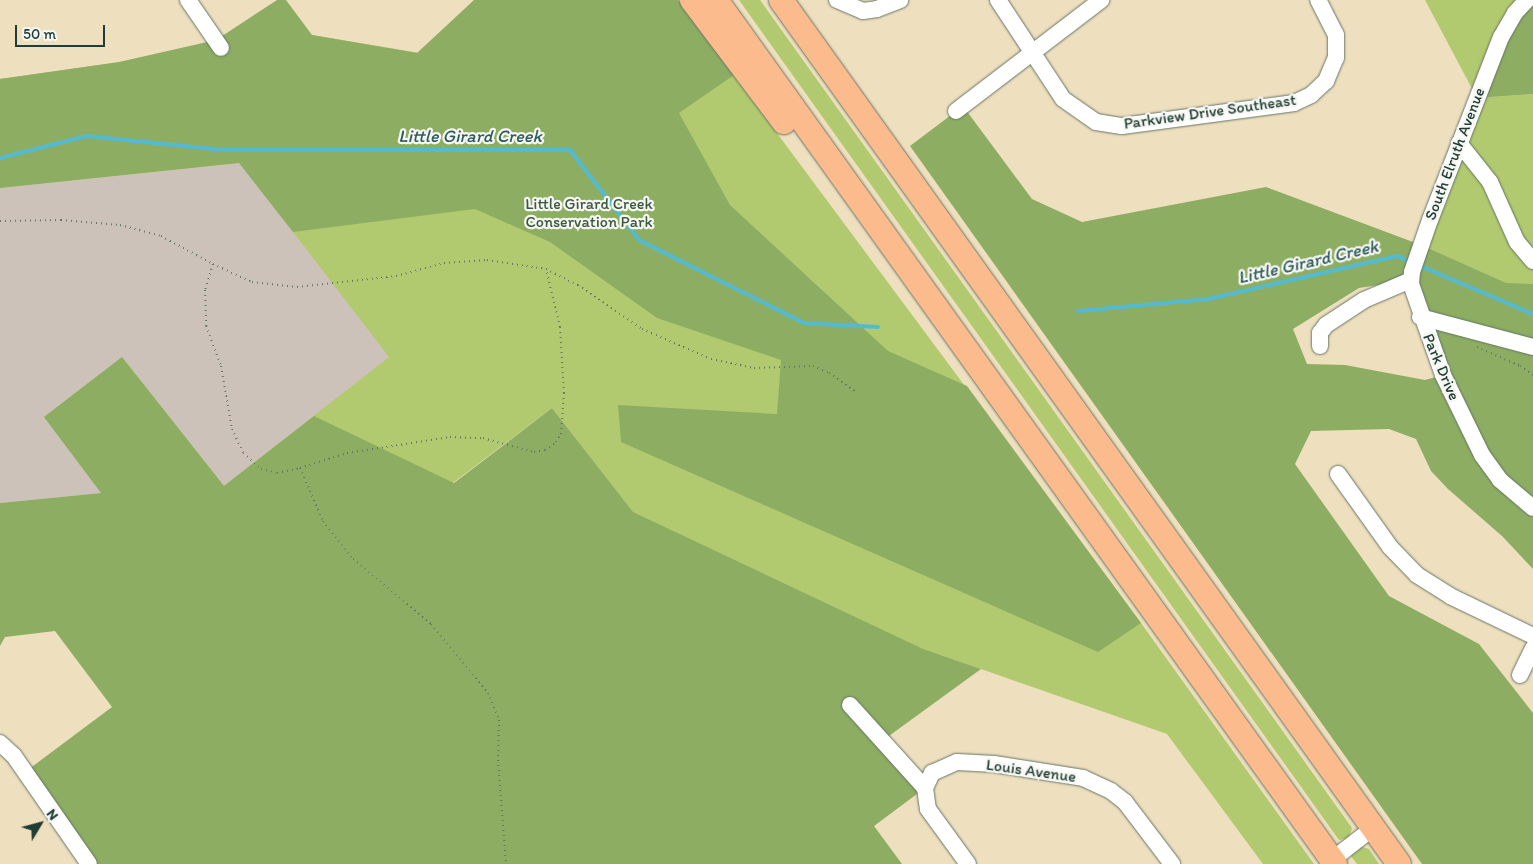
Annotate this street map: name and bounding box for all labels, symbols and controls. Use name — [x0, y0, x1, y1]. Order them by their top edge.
scale bar — [18, 15, 108, 47]
text: 50 m — [23, 25, 56, 43]
street label: South Elruth Avenue — [1421, 85, 1489, 223]
street label: Parkview Drive Southeast — [1122, 90, 1298, 134]
water label: Little Girard Creek — [399, 125, 541, 147]
park label: Little Girard Creek Conservation Park — [526, 194, 652, 232]
water label: Little Girard Creek — [1236, 235, 1380, 289]
street label: Park Drive — [1418, 331, 1464, 403]
street label: Louis Avenue — [985, 755, 1077, 787]
north arrow — [15, 799, 65, 849]
text: N — [43, 806, 62, 824]

